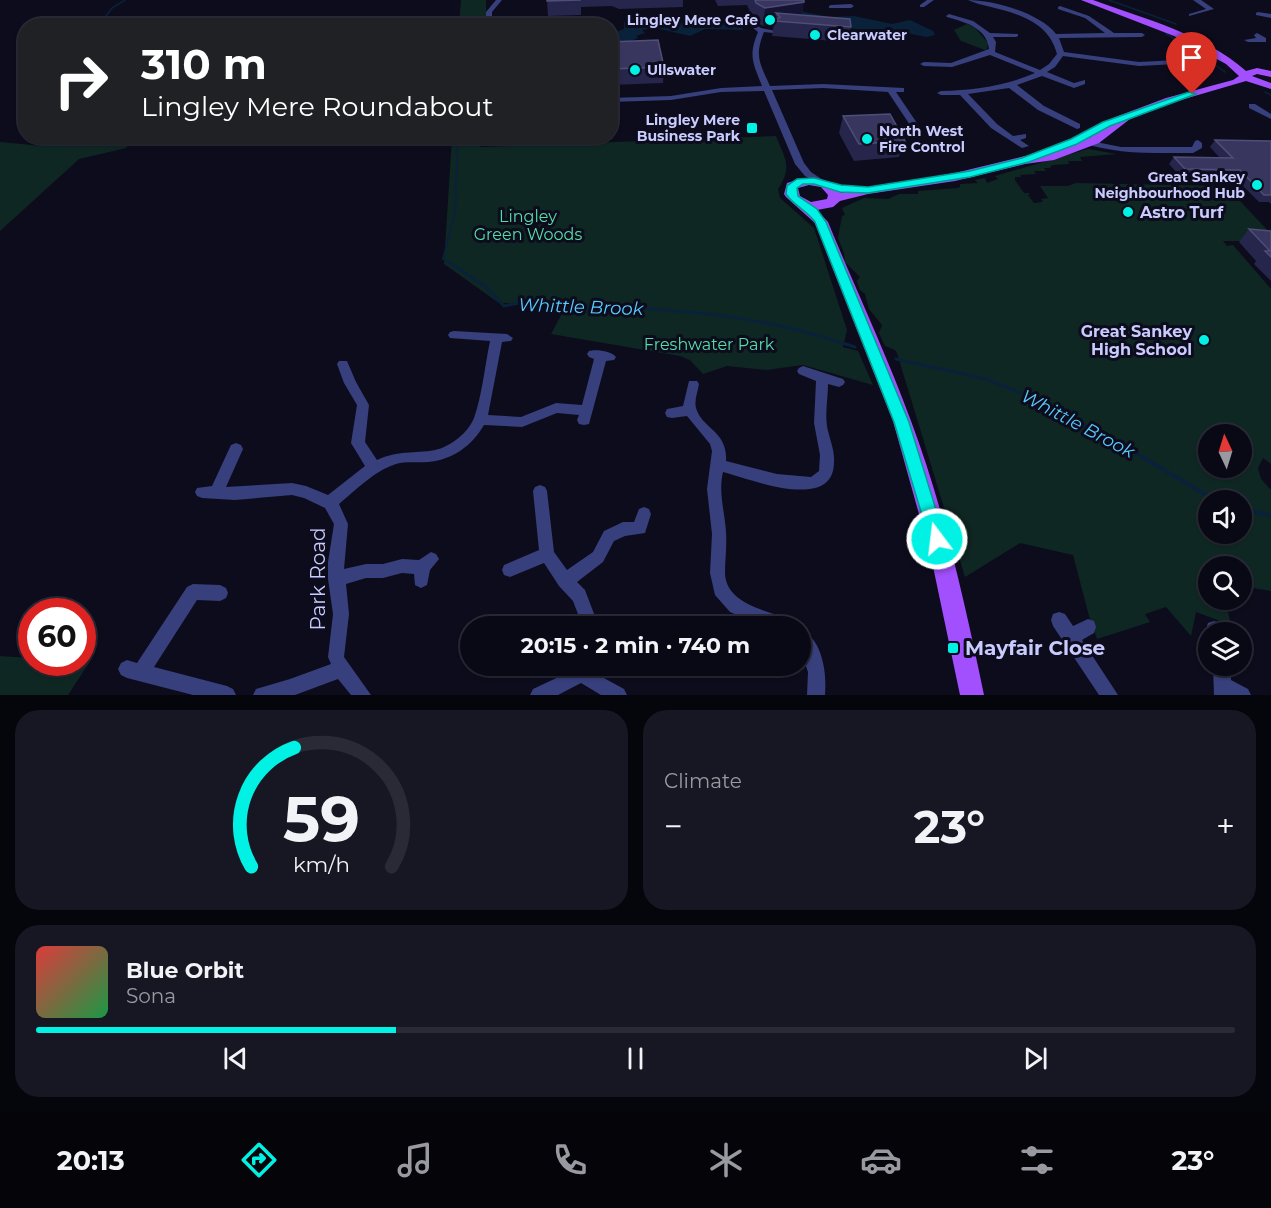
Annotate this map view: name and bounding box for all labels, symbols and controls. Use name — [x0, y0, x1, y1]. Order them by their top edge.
place label: Lingley Mere Cafe — [627, 11, 758, 29]
marker: Lingley Mere Cafe — [763, 13, 777, 27]
place label: Clearwater — [827, 26, 907, 44]
marker: Clearwater — [808, 28, 822, 42]
pin — [1166, 32, 1217, 94]
text: 310 m — [141, 38, 267, 90]
icon: arrive — [1175, 41, 1208, 74]
icon: right — [42, 42, 120, 120]
place label: Ullswater — [647, 61, 716, 79]
marker: Ullswater — [628, 63, 642, 77]
text: Lingley Mere Roundabout — [141, 90, 493, 123]
place label: Lingley Mere Business Park — [637, 111, 741, 145]
marker: Lingley Mere Business Park — [745, 121, 759, 135]
place label: North West Fire Control — [879, 122, 965, 156]
marker: North West Fire Control — [860, 132, 874, 146]
place label: Great Sankey Neighbourhood Hub — [1094, 168, 1246, 202]
marker: Great Sankey Neighbourhood Hub — [1250, 178, 1264, 192]
place label: Astro Turf — [1139, 203, 1224, 222]
marker: Astro Turf — [1121, 205, 1135, 219]
park label: Lingley Green Woods — [474, 207, 582, 244]
water label: Whittle Brook — [518, 294, 645, 320]
place label: Great Sankey High School — [1081, 322, 1192, 359]
marker: Great Sankey High School — [1197, 333, 1211, 347]
park label: Freshwater Park — [644, 335, 775, 354]
water label: Whittle Brook — [1018, 385, 1139, 464]
north arrow — [1198, 424, 1252, 478]
map controls — [1198, 424, 1252, 676]
button: sound — [1198, 490, 1252, 544]
position arrow — [905, 507, 969, 571]
street label: Park Road — [306, 527, 330, 631]
button: search — [1198, 556, 1252, 610]
speed limit sign: 60 — [18, 598, 96, 676]
button: layers — [1198, 622, 1252, 676]
text: 20:15 · 2 min · 740 m — [521, 632, 750, 659]
place label: Mayfair Close — [965, 636, 1105, 660]
marker: Mayfair Close — [946, 641, 960, 655]
text: Climate — [664, 769, 742, 793]
text: 59 — [283, 781, 360, 857]
text: 23° — [914, 799, 985, 854]
text: − — [664, 806, 683, 846]
text: + — [1216, 806, 1235, 846]
text: km/h — [293, 851, 350, 877]
text: Blue Orbit — [126, 957, 244, 984]
text: Sona — [126, 984, 176, 1008]
icon: previous — [219, 1042, 252, 1075]
icon: pause — [619, 1042, 652, 1075]
icon: next — [1019, 1042, 1052, 1075]
icon: directions — [238, 1139, 280, 1181]
icon: music — [394, 1139, 436, 1181]
icon: phone — [549, 1139, 591, 1181]
icon: climate — [705, 1139, 747, 1181]
icon: car — [860, 1139, 902, 1181]
icon: filters — [1016, 1139, 1058, 1181]
text: 20:13 — [57, 1144, 125, 1177]
text: 23° — [1171, 1144, 1214, 1177]

